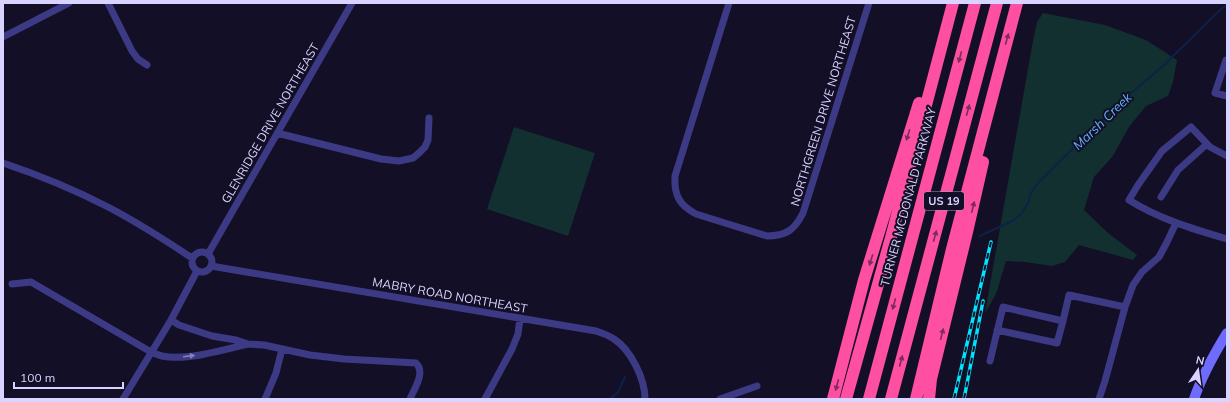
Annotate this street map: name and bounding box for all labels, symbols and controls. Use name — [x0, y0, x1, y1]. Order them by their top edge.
street label: NORTHGREEN DRIVE NORTHEAST — [787, 13, 859, 208]
one-way arrow — [1004, 33, 1010, 45]
street label: GLENRIDGE DRIVE NORTHEAST — [218, 40, 322, 206]
one-way arrow — [957, 51, 963, 63]
water label: Marsh Creek — [1069, 89, 1135, 153]
one-way arrow — [965, 104, 971, 116]
street label: TURNER MCDONALD PARKWAY — [877, 105, 939, 288]
one-way arrow — [905, 129, 911, 141]
road number: US 19 — [924, 192, 964, 210]
one-way arrow — [970, 201, 976, 213]
one-way arrow — [932, 230, 938, 242]
one-way arrow — [867, 254, 873, 266]
street label: MABRY ROAD NORTHEAST — [371, 274, 529, 316]
one-way arrow — [891, 299, 897, 311]
one-way arrow — [940, 327, 946, 340]
north arrow — [1178, 350, 1218, 390]
one-way arrow — [183, 353, 195, 359]
text: N — [1195, 353, 1206, 368]
one-way arrow — [898, 355, 904, 367]
scale bar — [14, 364, 123, 390]
text: 100 m — [20, 370, 55, 385]
one-way arrow — [833, 379, 839, 391]

